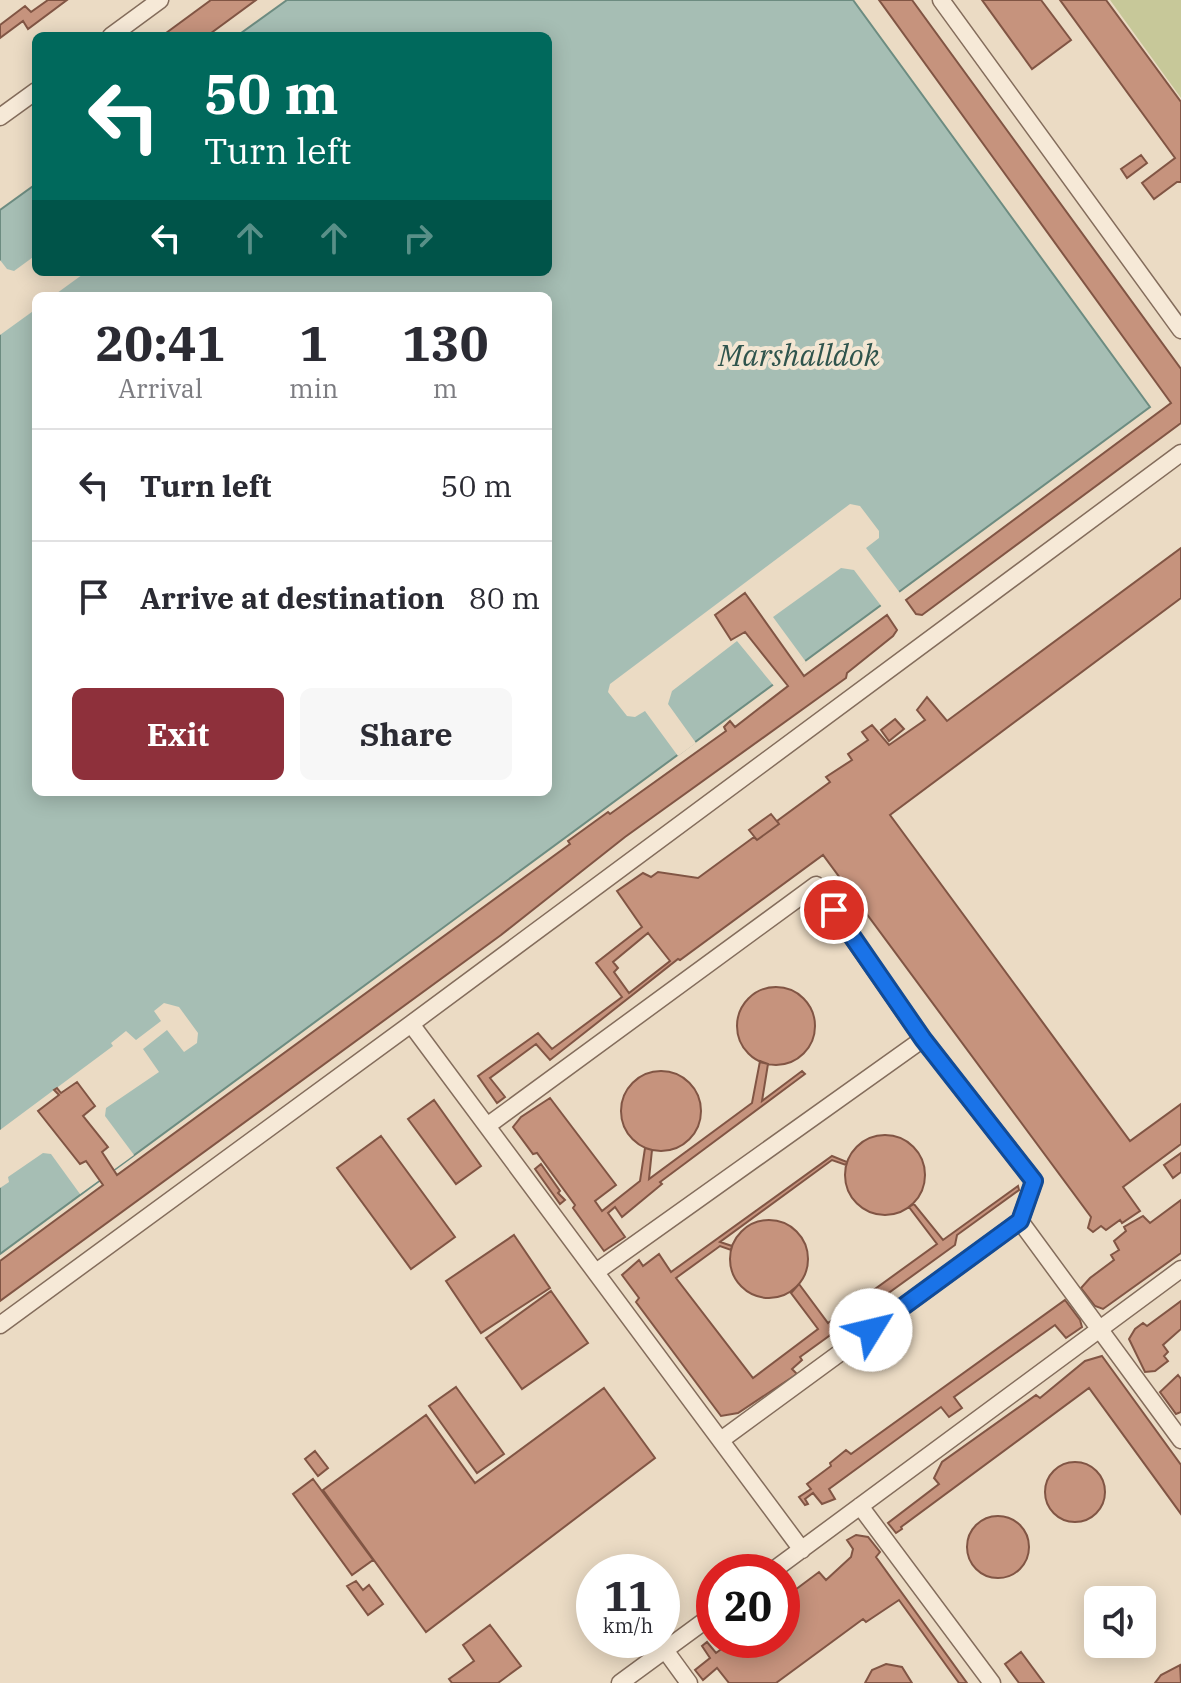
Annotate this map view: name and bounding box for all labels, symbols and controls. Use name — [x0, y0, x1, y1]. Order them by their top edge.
text: 50 m — [204, 57, 339, 129]
icon: left — [72, 64, 176, 168]
text: Turn left — [204, 127, 351, 174]
icon: left — [144, 216, 188, 260]
icon: ahead — [228, 216, 272, 260]
icon: ahead — [312, 216, 356, 260]
icon: right — [396, 216, 440, 260]
text: 20:41 — [96, 312, 225, 374]
text: 1 — [299, 312, 328, 374]
text: 130 — [402, 312, 488, 374]
water label: Marshalldok — [717, 335, 880, 374]
text: Arrival — [118, 371, 203, 405]
text: min — [289, 371, 338, 405]
text: m — [433, 371, 458, 405]
icon: left — [72, 463, 116, 507]
text: Turn left — [140, 466, 272, 505]
text: 50 m — [440, 466, 512, 505]
icon: arrive — [72, 575, 116, 619]
text: Arrive at destination — [140, 578, 445, 617]
text: 80 m — [469, 578, 540, 617]
button: Exit — [72, 688, 284, 780]
button: Share — [300, 688, 512, 780]
pin — [800, 876, 868, 944]
icon: arrive — [812, 888, 856, 932]
position arrow — [829, 1288, 913, 1372]
speed limit sign: 20 — [696, 1554, 800, 1658]
text: 11 — [604, 1570, 652, 1622]
map controls — [1084, 1586, 1156, 1658]
button: sound — [1084, 1586, 1156, 1658]
text: km/h — [603, 1612, 653, 1639]

